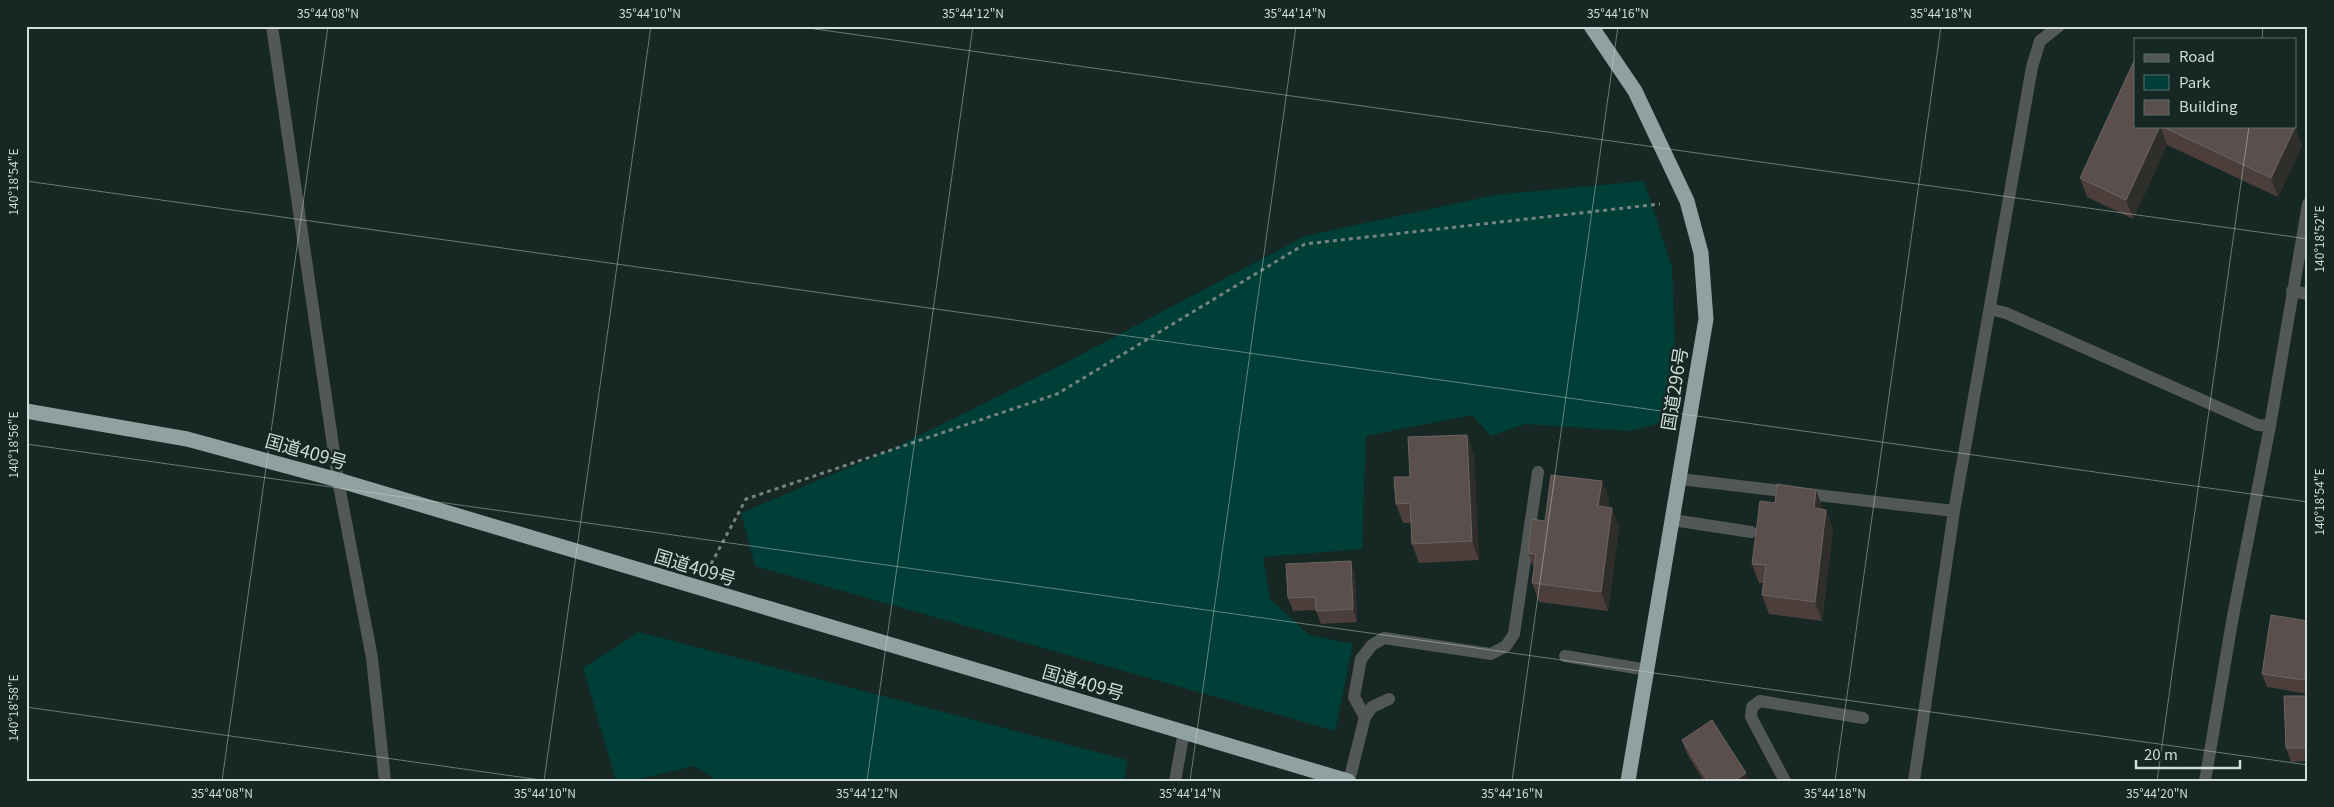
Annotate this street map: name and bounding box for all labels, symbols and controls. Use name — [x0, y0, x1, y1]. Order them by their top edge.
text: 35°44'08"N — [297, 4, 359, 21]
text: 35°44'10"N — [619, 4, 681, 21]
text: 35°44'12"N — [942, 4, 1004, 21]
text: 35°44'14"N — [1264, 4, 1326, 21]
text: 35°44'16"N — [1587, 4, 1649, 21]
text: 35°44'18"N — [1910, 4, 1972, 21]
legend — [2134, 38, 2296, 128]
text: Road — [2179, 45, 2215, 66]
text: Park — [2179, 71, 2211, 92]
text: Building — [2179, 95, 2238, 116]
text: 140°18'54"E — [4, 148, 21, 216]
text: 140°18'52"E — [2310, 205, 2327, 273]
street label: 国道296号 — [1654, 345, 1692, 432]
text: 140°18'56"E — [4, 411, 21, 479]
street label: 国道409号 — [263, 426, 351, 474]
text: 140°18'54"E — [2310, 468, 2327, 536]
street label: 国道409号 — [652, 541, 740, 591]
street label: 国道409号 — [1040, 657, 1128, 705]
text: 140°18'58"E — [4, 674, 21, 742]
scale bar — [2136, 737, 2240, 769]
text: 20 m — [2144, 743, 2178, 764]
text: 35°44'08"N — [191, 784, 253, 801]
text: 35°44'10"N — [514, 784, 576, 801]
text: 35°44'12"N — [836, 784, 898, 801]
text: 35°44'14"N — [1159, 784, 1221, 801]
text: 35°44'16"N — [1481, 784, 1543, 801]
text: 35°44'18"N — [1804, 784, 1866, 801]
text: 35°44'20"N — [2126, 784, 2188, 801]

